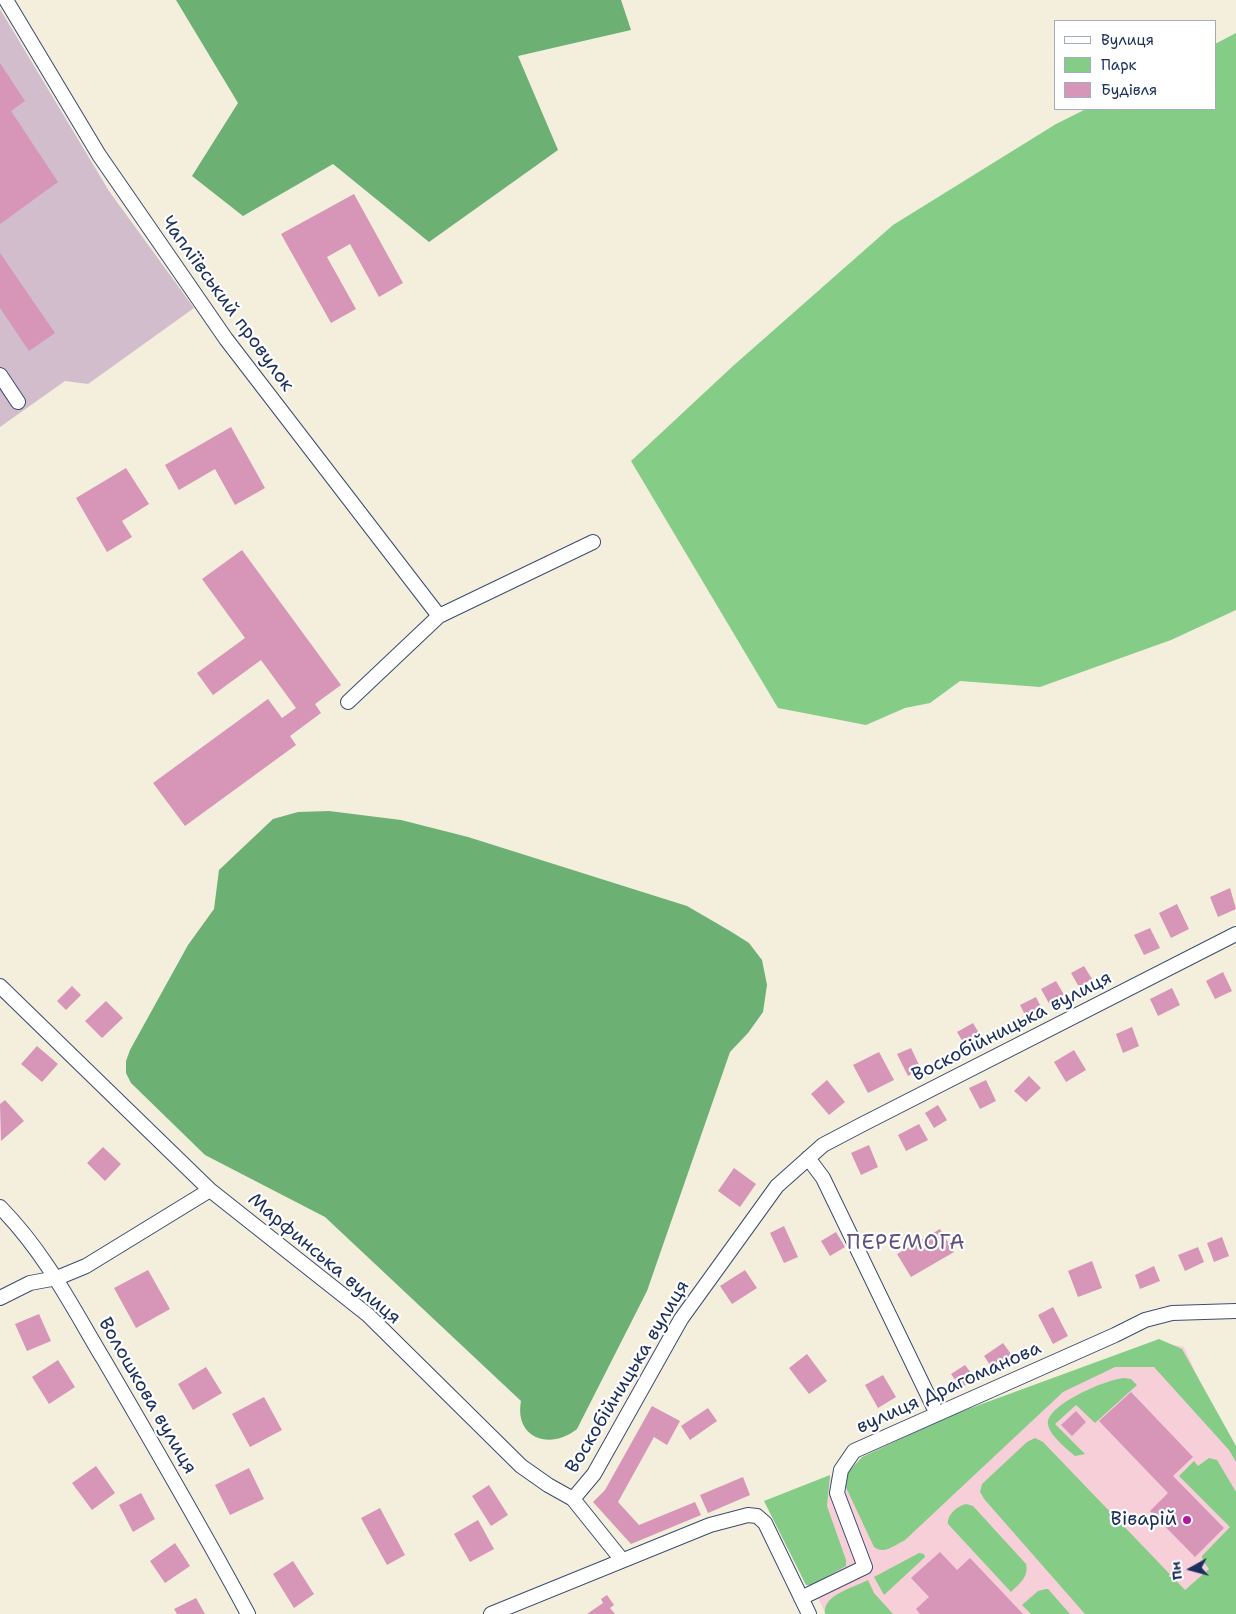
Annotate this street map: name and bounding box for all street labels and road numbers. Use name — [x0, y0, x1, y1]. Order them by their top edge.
street label: Чапліївський провулок — [156, 212, 298, 396]
street label: Воскобійницька вулиця — [908, 967, 1116, 1087]
street label: Марфинська вулиця — [243, 1188, 405, 1330]
street label: Воскобійницька вулиця — [561, 1276, 695, 1478]
street label: Волошкова вулиця — [93, 1314, 201, 1478]
street label: вулиця Драгоманова — [853, 1337, 1045, 1439]

